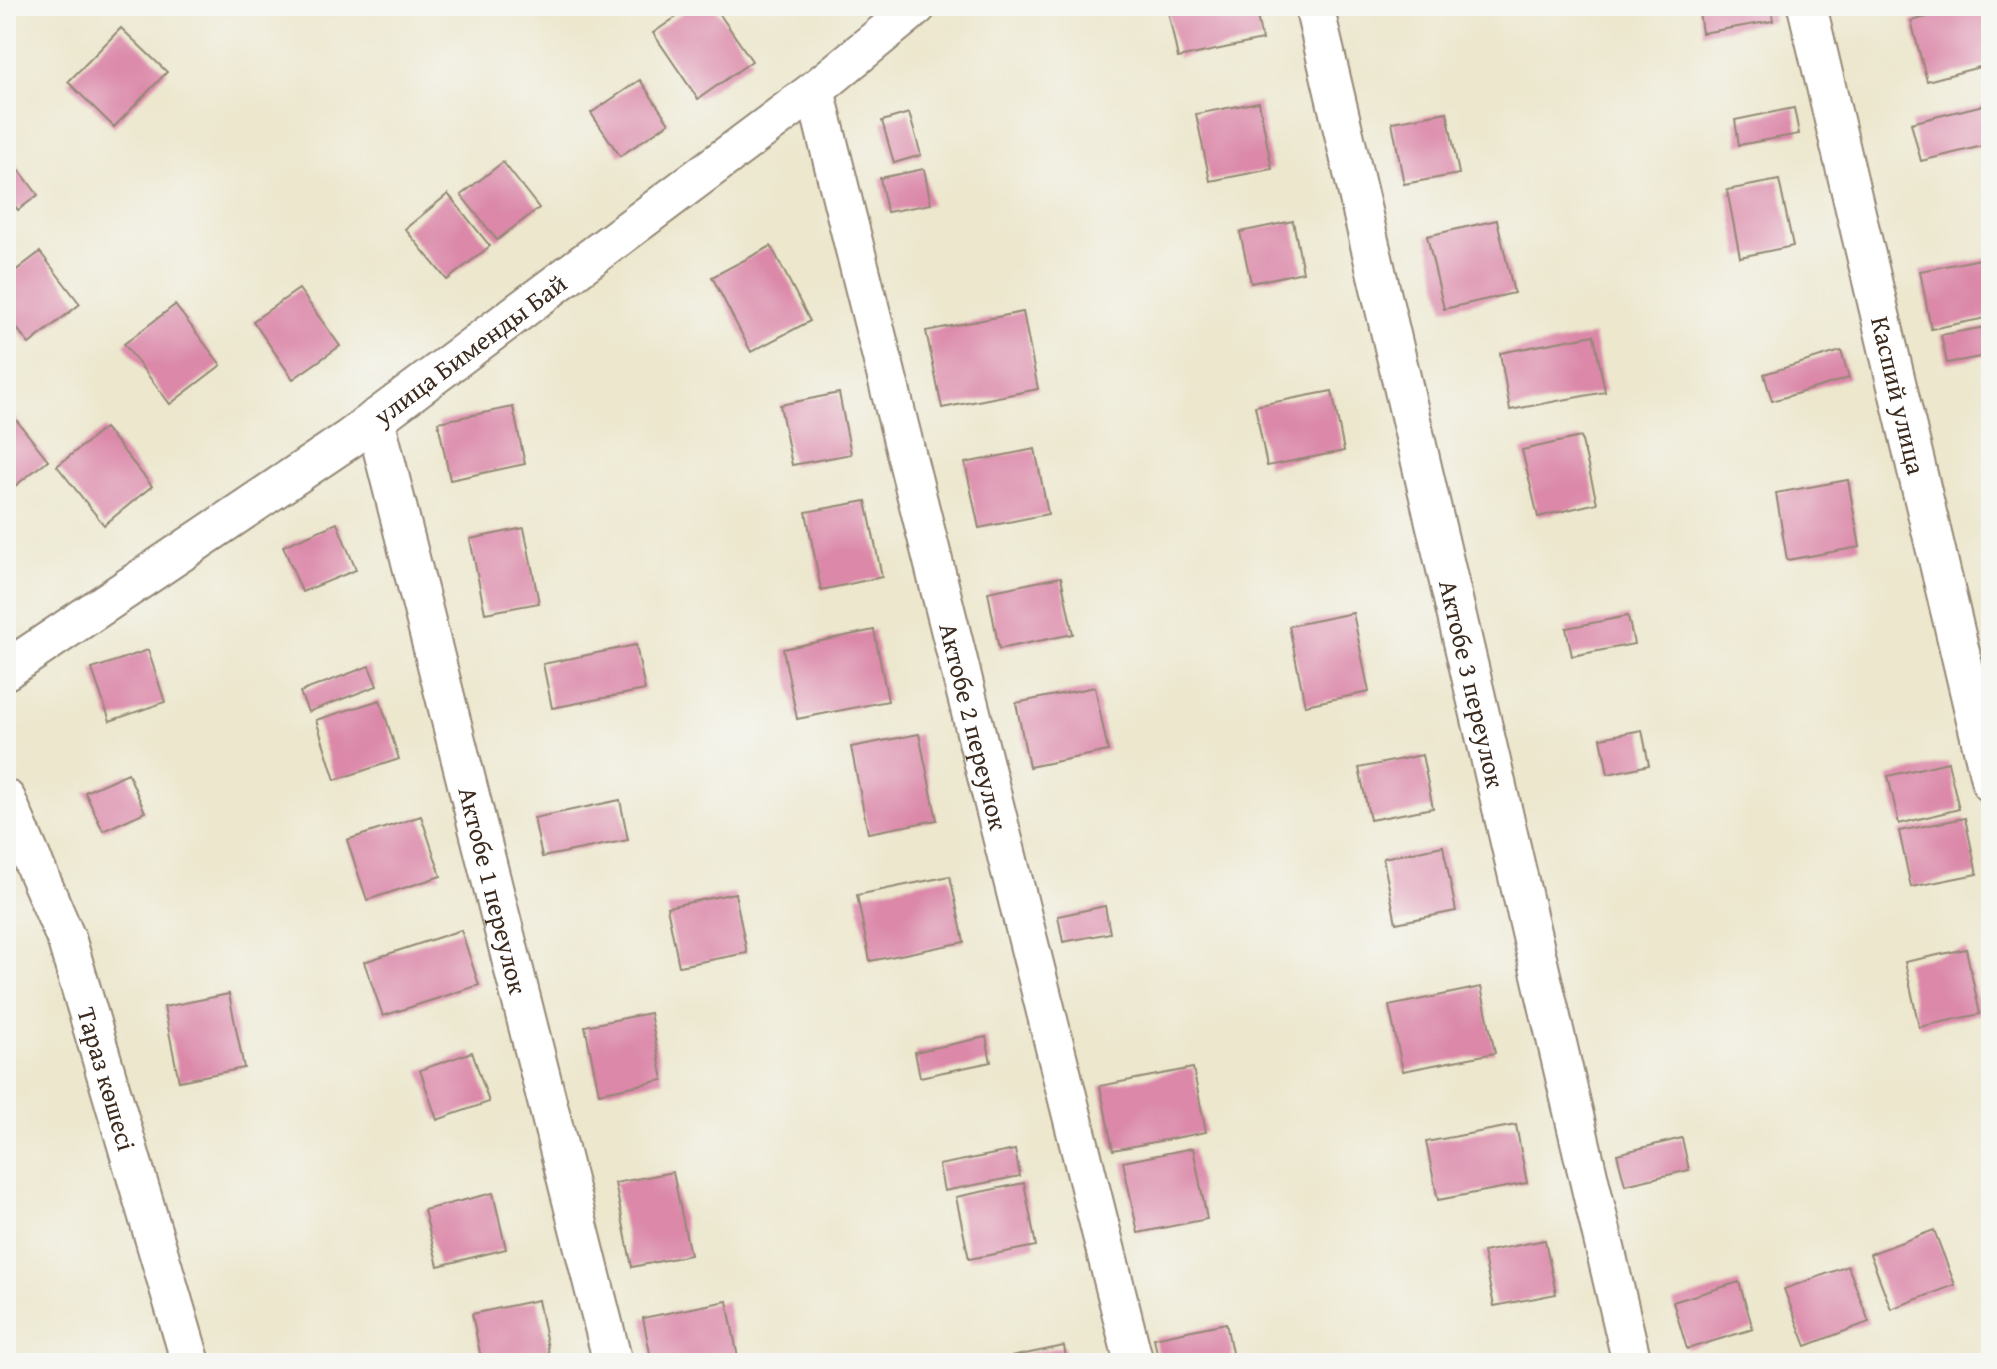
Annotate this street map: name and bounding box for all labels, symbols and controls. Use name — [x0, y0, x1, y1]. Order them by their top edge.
street label: улица Бименды Бай — [364, 263, 574, 435]
street label: Каспий улица — [1862, 312, 1937, 479]
street label: Актобе 3 переулок — [1430, 576, 1516, 792]
street label: Актобе 2 переулок — [930, 619, 1019, 834]
street label: Актобе 1 переулок — [449, 783, 539, 998]
street label: Тараз көшесі — [68, 1002, 147, 1155]

